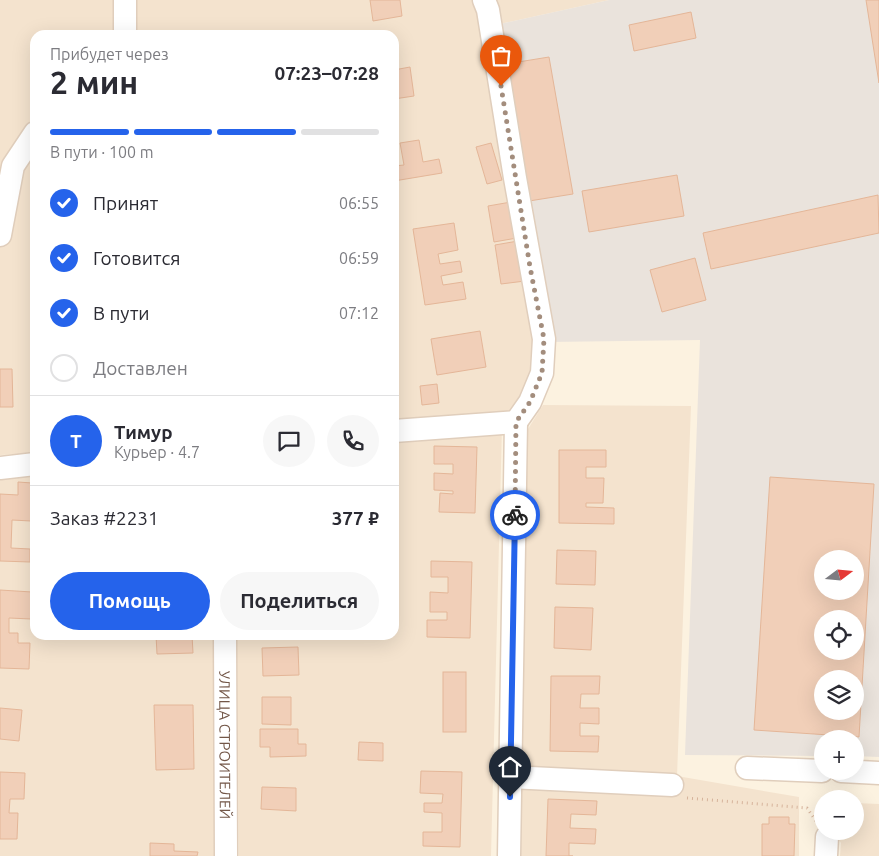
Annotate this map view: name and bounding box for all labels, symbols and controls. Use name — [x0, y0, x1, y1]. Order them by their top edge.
pin — [480, 35, 522, 86]
icon: bag — [487, 42, 515, 70]
text: Прибудет через — [50, 45, 169, 63]
text: 07:23–07:28 — [274, 62, 379, 84]
text: 2 мин — [50, 64, 138, 100]
text: В пути · 100 m — [50, 143, 153, 161]
icon: check — [50, 189, 78, 217]
text: Принят — [93, 192, 158, 214]
text: 06:55 — [339, 194, 379, 212]
icon: check — [50, 244, 78, 272]
text: Готовится — [93, 247, 180, 269]
text: 06:59 — [339, 249, 379, 267]
icon: check — [50, 299, 78, 327]
text: В пути — [93, 302, 150, 324]
text: 07:12 — [339, 304, 379, 322]
text: Доставлен — [93, 357, 188, 379]
button: chat — [263, 415, 315, 467]
button: phone — [327, 415, 379, 467]
text: Тимур — [114, 421, 173, 443]
text: Т — [70, 430, 82, 452]
text: Курьер · 4.7 — [114, 443, 200, 461]
courier — [490, 490, 540, 540]
icon: bike — [501, 501, 529, 529]
text: Заказ #2231 — [50, 507, 159, 529]
text: 377 ₽ — [332, 507, 379, 529]
north arrow — [814, 550, 864, 600]
map controls — [814, 550, 864, 840]
button: Помощь — [50, 572, 210, 630]
button: Поделиться — [220, 572, 379, 630]
button: locate — [814, 610, 864, 660]
button: layers — [814, 670, 864, 720]
street label: УЛИЦА СТРОИТЕЛЕЙ — [217, 671, 234, 819]
button: + — [814, 730, 864, 780]
pin — [489, 746, 531, 797]
icon: home — [496, 753, 524, 781]
button: − — [814, 790, 864, 840]

